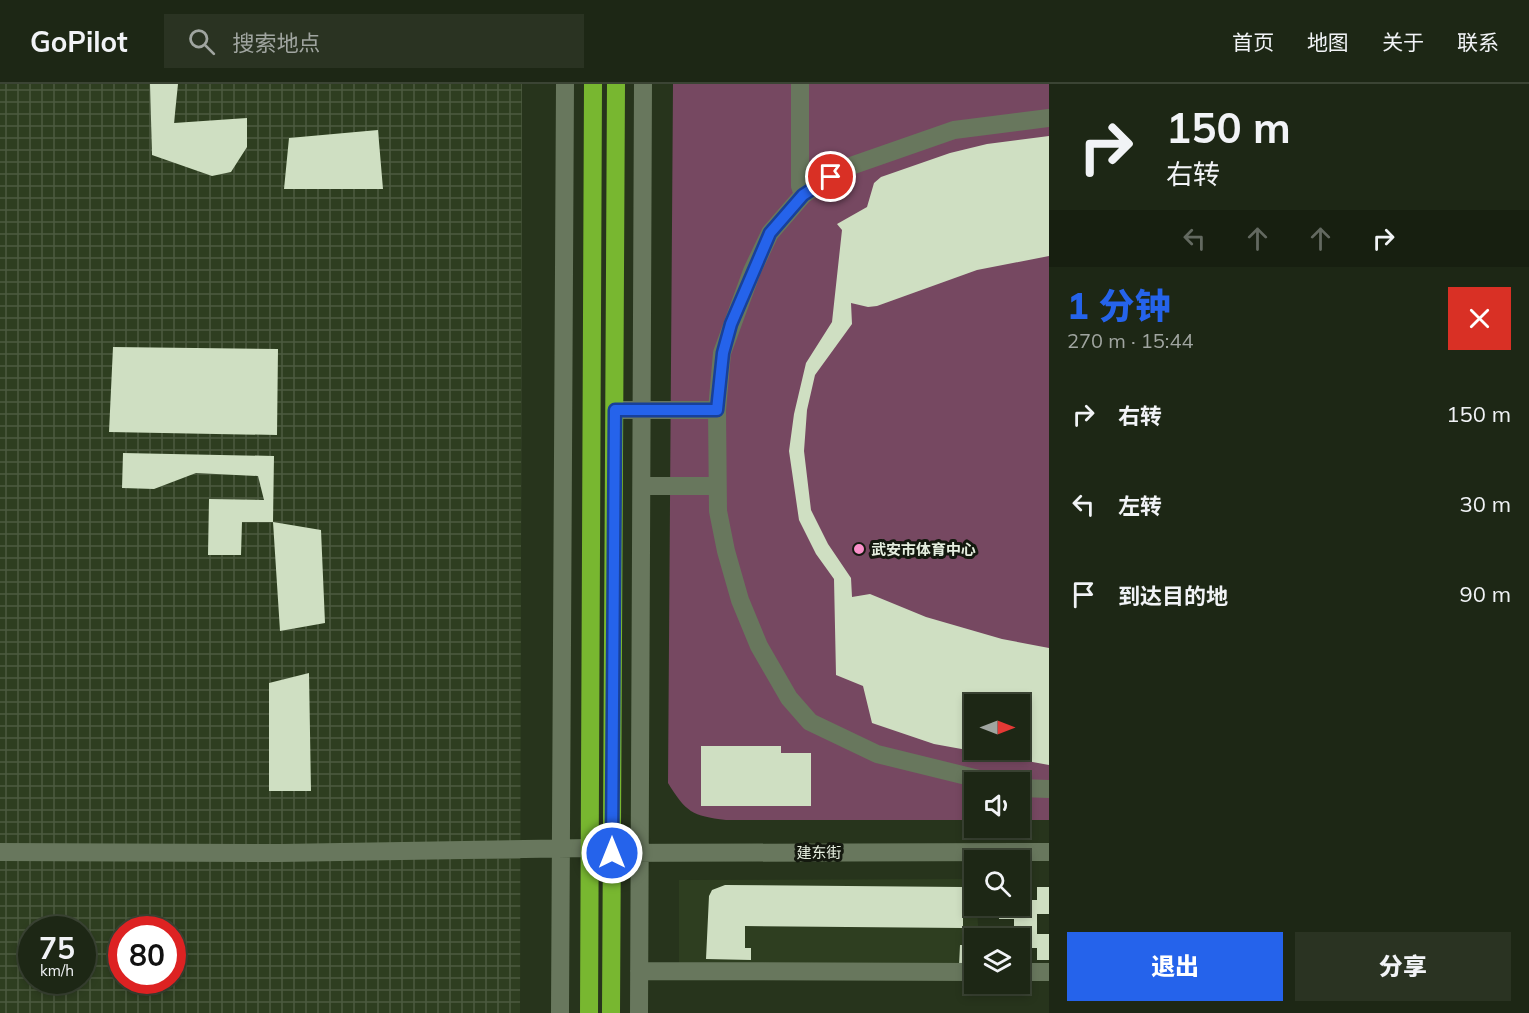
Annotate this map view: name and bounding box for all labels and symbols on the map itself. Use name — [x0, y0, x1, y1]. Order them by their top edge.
pin — [805, 151, 856, 202]
place label: 武安市体育中心 — [871, 540, 976, 559]
marker: 武安市体育中心 — [852, 542, 866, 556]
north arrow — [964, 694, 1030, 760]
position arrow — [580, 821, 644, 885]
street label: 建东街 — [796, 843, 842, 862]
speed limit sign: 80 — [108, 916, 186, 994]

